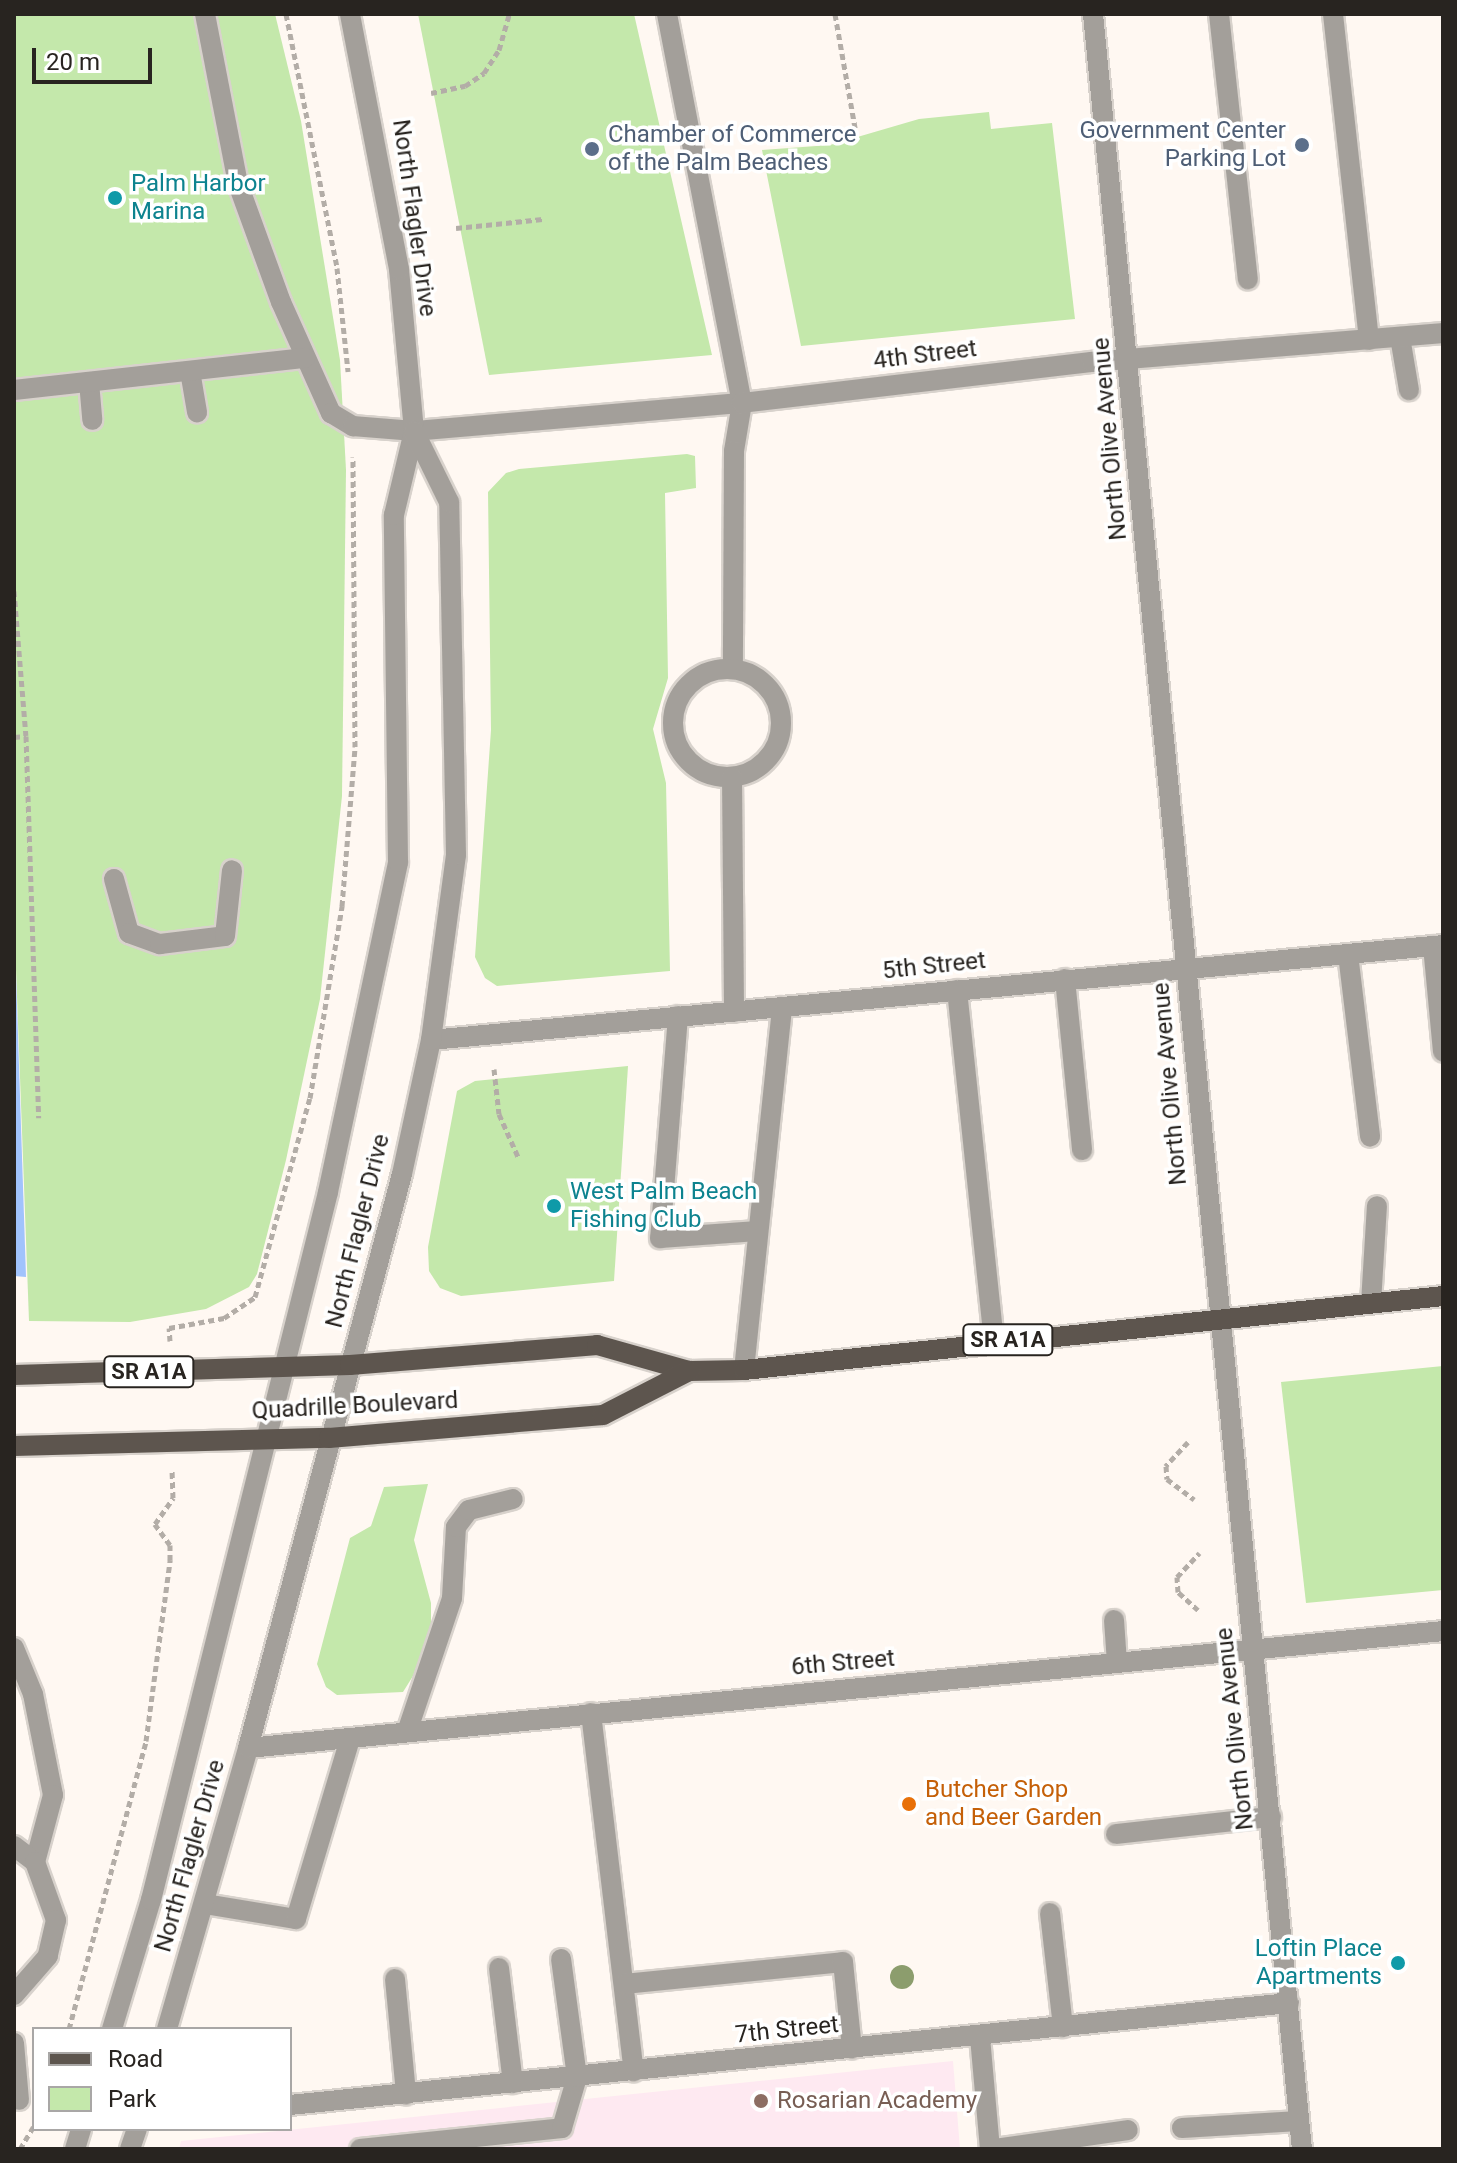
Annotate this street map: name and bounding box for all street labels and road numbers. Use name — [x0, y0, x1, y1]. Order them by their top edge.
street label: North Flagler Drive — [386, 118, 442, 318]
street label: 4th Street — [872, 334, 978, 376]
street label: North Olive Avenue — [1087, 336, 1133, 542]
street label: 5th Street — [881, 946, 987, 986]
street label: North Olive Avenue — [1147, 981, 1193, 1187]
street label: North Flagler Drive — [320, 1131, 396, 1331]
road number: SR A1A — [962, 1322, 1054, 1358]
road number: SR A1A — [103, 1354, 195, 1390]
street label: Quadrille Boulevard — [251, 1386, 459, 1426]
street label: North Olive Avenue — [1210, 1626, 1260, 1832]
street label: 6th Street — [790, 1644, 896, 1682]
street label: North Flagler Drive — [149, 1757, 231, 1955]
street label: 7th Street — [734, 2010, 840, 2050]

